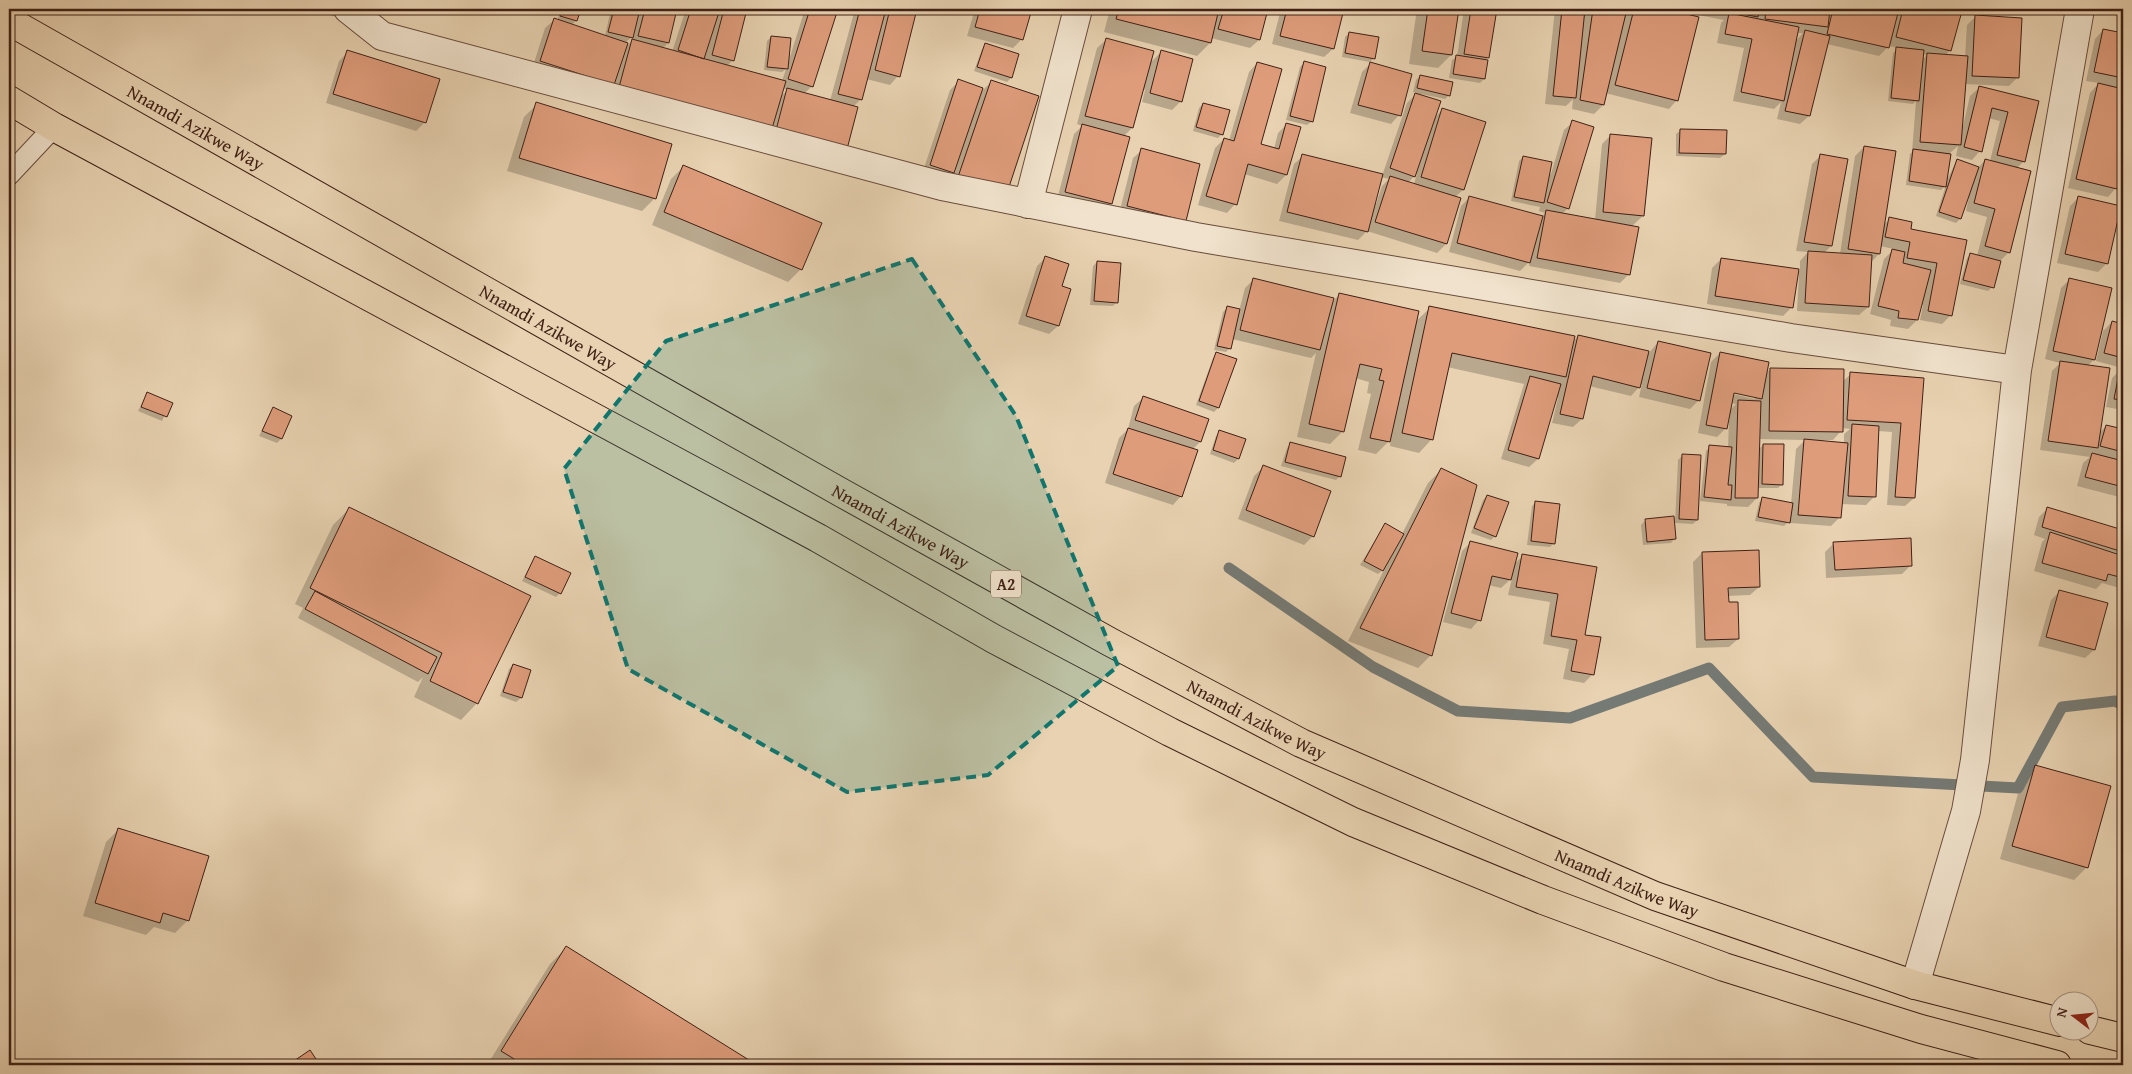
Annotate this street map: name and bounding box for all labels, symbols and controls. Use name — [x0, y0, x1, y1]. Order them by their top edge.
street label: Nnamdi Azikwe Way — [123, 77, 270, 177]
street label: Nnamdi Azikwe Way — [475, 277, 622, 376]
street label: Nnamdi Azikwe Way — [827, 477, 975, 575]
road number: A2 — [991, 570, 1021, 598]
street label: Nnamdi Azikwe Way — [1182, 672, 1331, 766]
street label: Nnamdi Azikwe Way — [1551, 841, 1703, 924]
north arrow — [2050, 992, 2100, 1042]
text: N — [2051, 1005, 2073, 1020]

